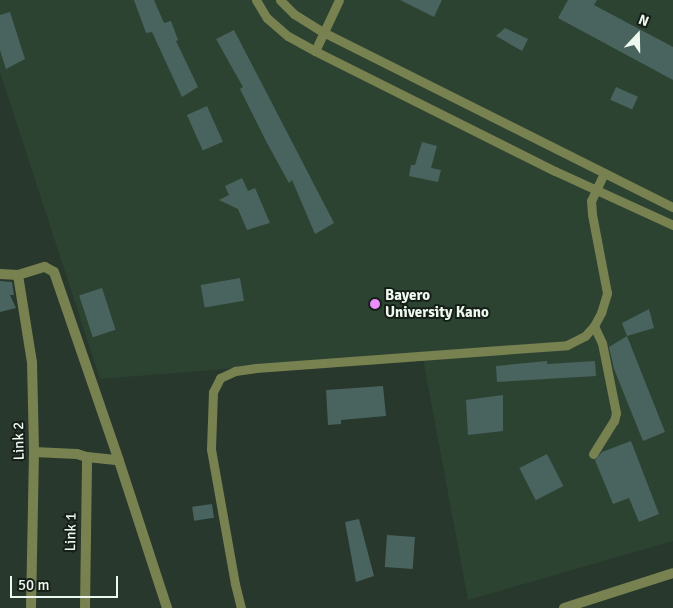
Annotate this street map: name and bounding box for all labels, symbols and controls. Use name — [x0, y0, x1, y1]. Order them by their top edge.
north arrow — [613, 10, 663, 60]
text: N — [636, 11, 651, 30]
place label: Bayero University Kano — [385, 286, 489, 321]
marker: Bayero University Kano — [369, 298, 381, 310]
street label: Link 2 — [10, 421, 28, 461]
street label: Link 1 — [62, 512, 80, 552]
scale bar — [12, 566, 120, 598]
text: 50 m — [18, 576, 49, 594]

